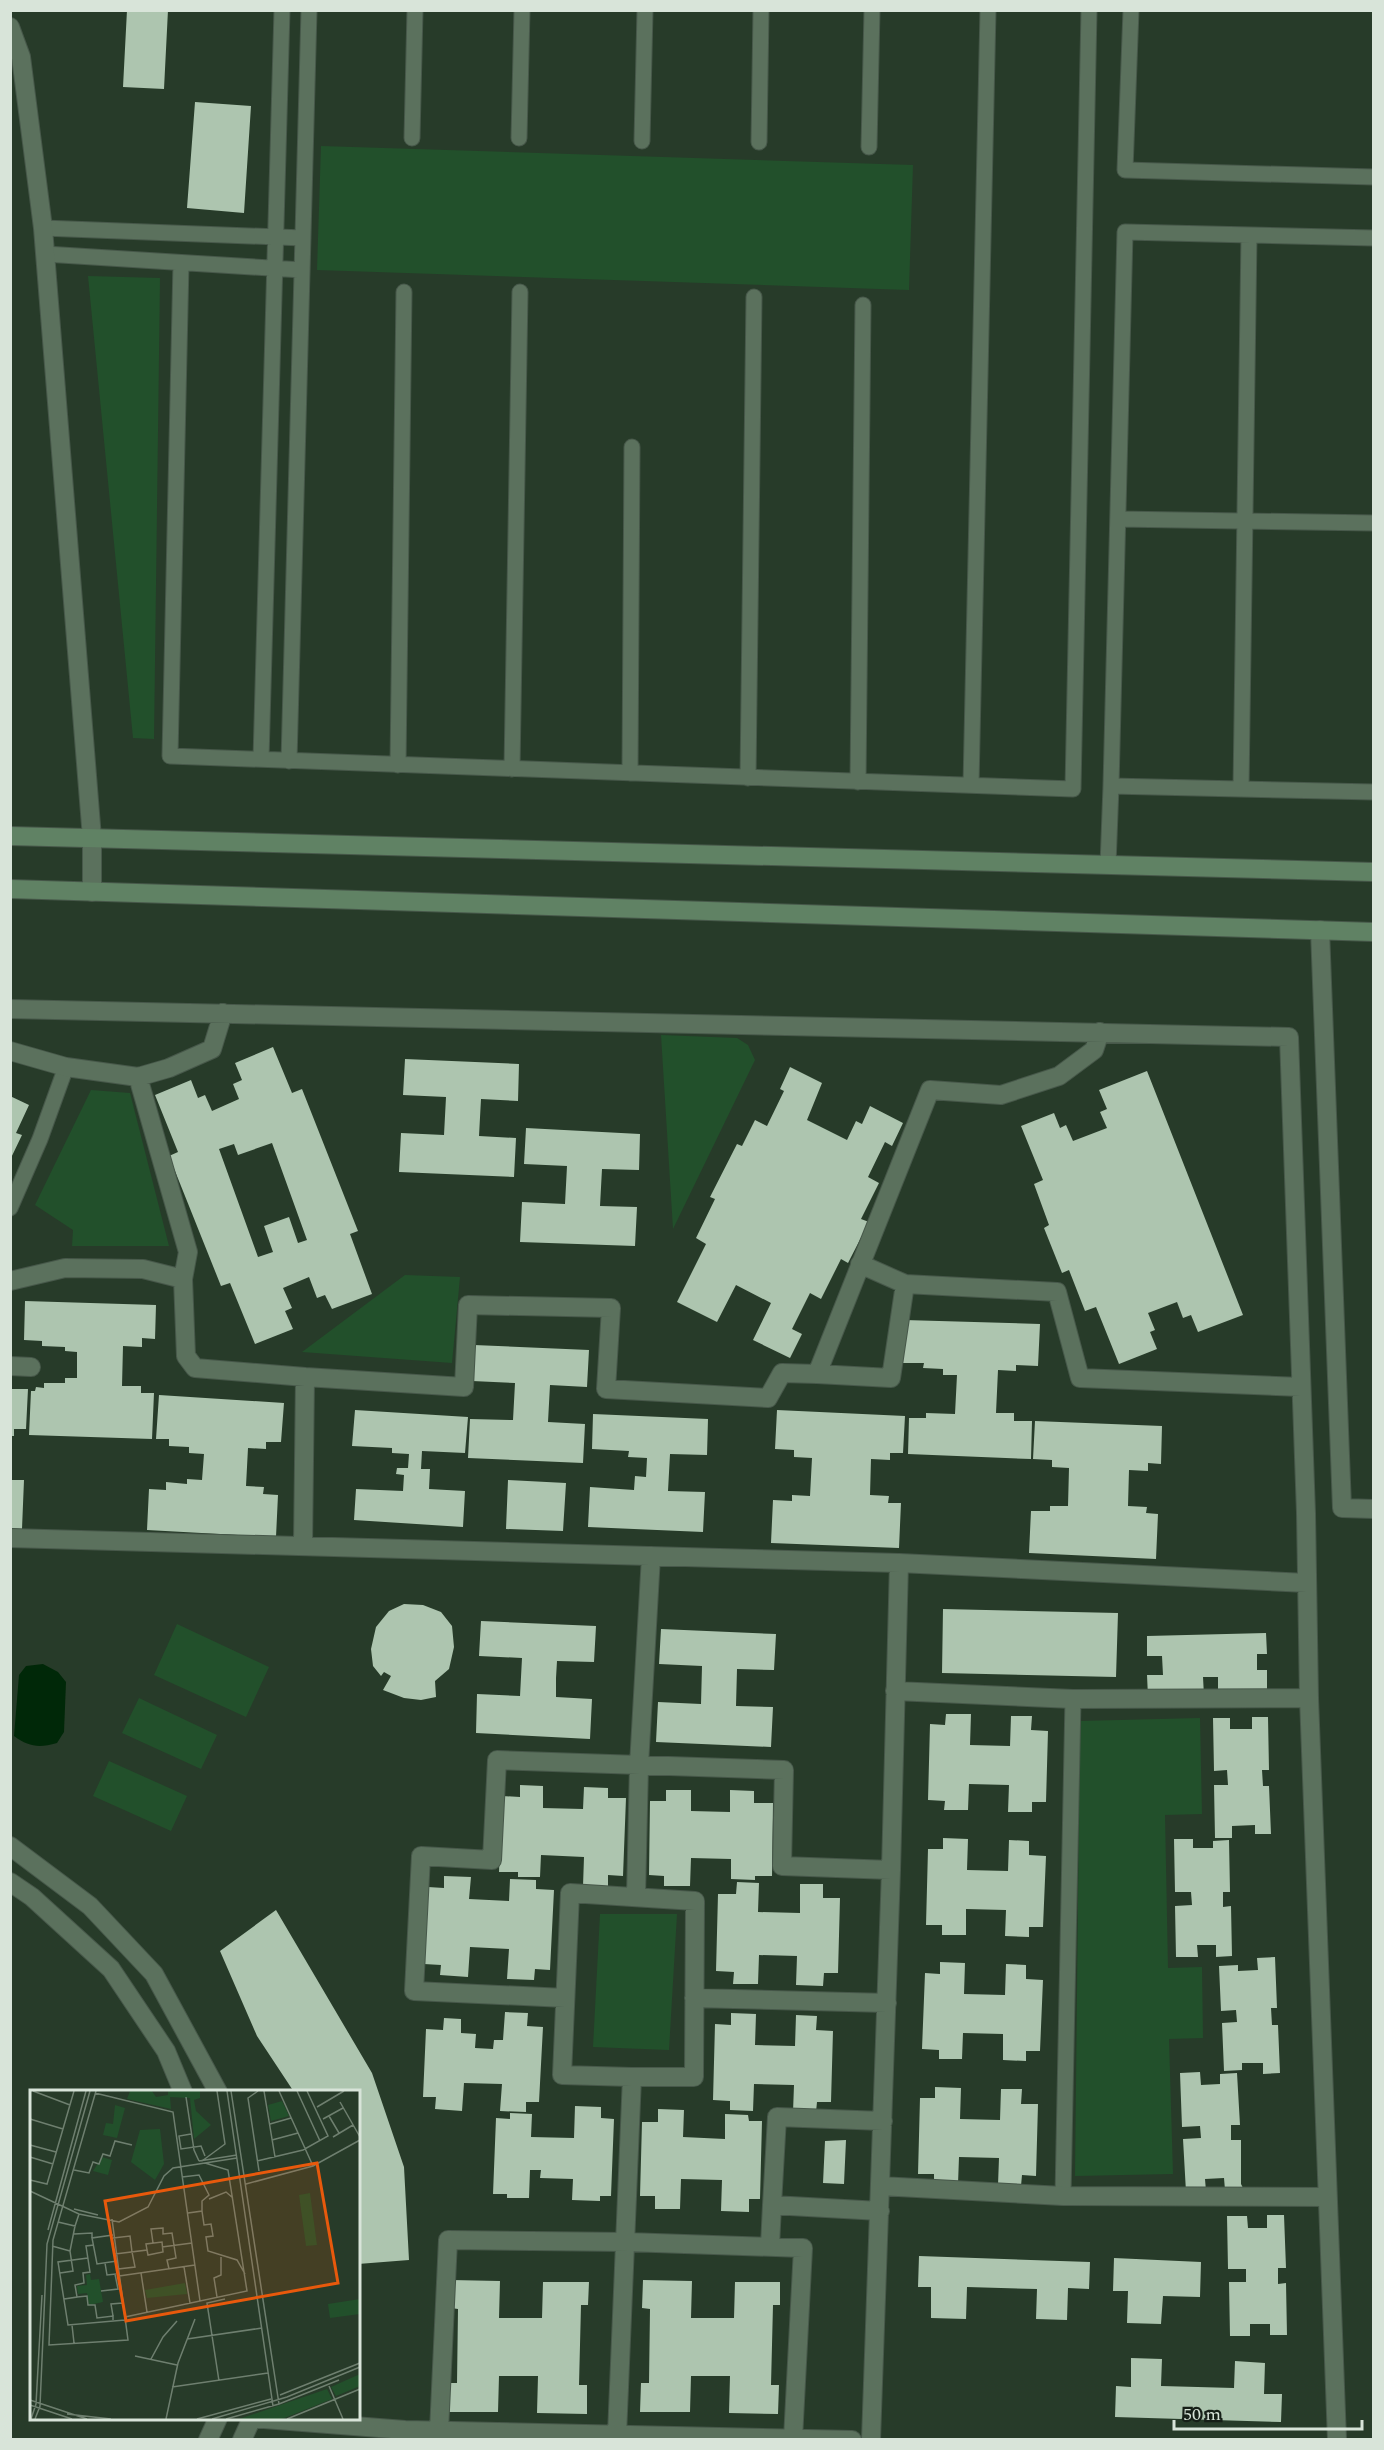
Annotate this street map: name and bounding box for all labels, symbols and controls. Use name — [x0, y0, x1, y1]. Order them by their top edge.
inset map — [30, 2090, 360, 2420]
scale bar — [1174, 2393, 1362, 2431]
text: 50 m — [1183, 2401, 1221, 2428]

